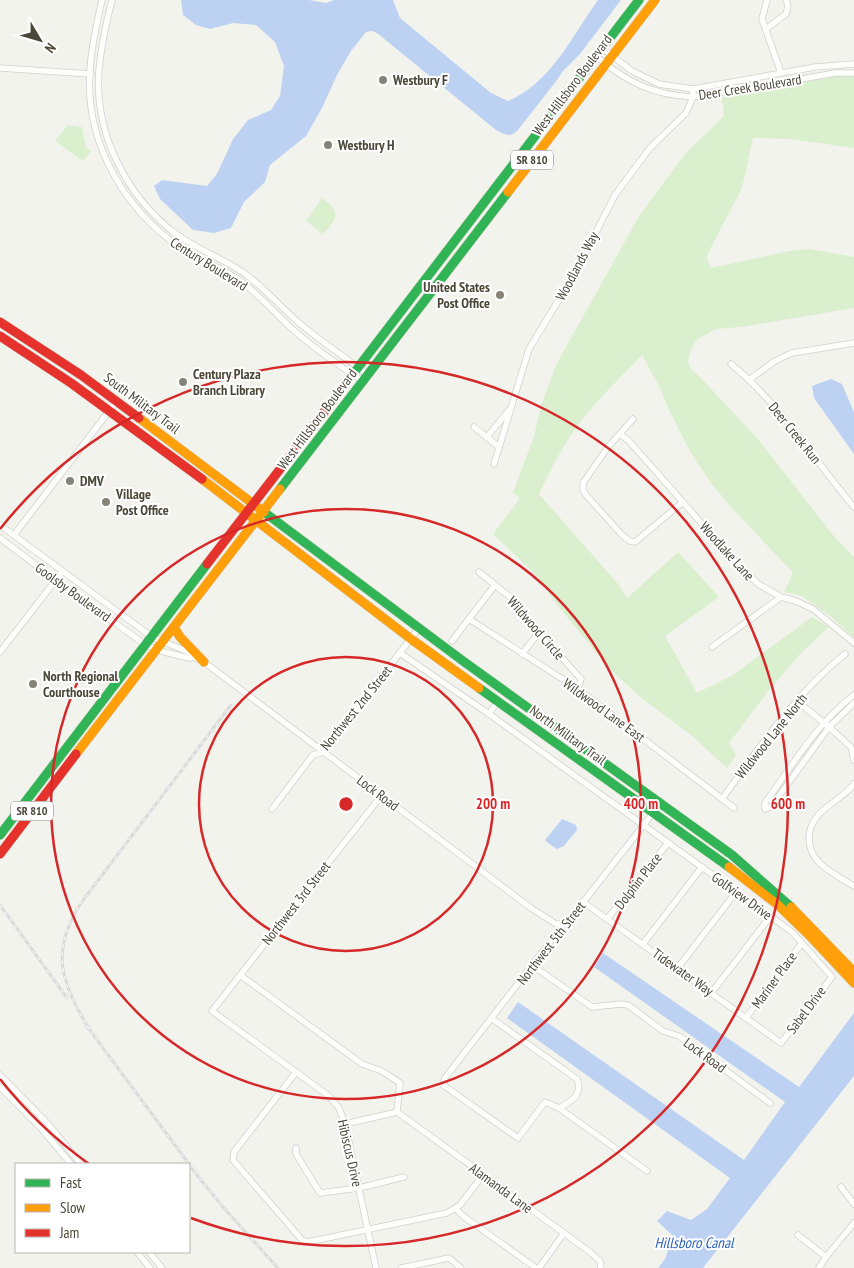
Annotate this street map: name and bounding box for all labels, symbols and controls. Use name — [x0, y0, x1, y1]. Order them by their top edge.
north arrow — [15, 15, 65, 65]
street label: West Hillsboro Boulevard — [528, 31, 616, 139]
text: N — [41, 39, 60, 57]
street label: Deer Creek Boulevard — [697, 70, 803, 104]
place label: Westbury F — [392, 71, 448, 89]
marker: Westbury F — [377, 74, 389, 86]
place label: Westbury H — [337, 136, 394, 154]
marker: Westbury H — [322, 139, 334, 151]
road number: SR 810 — [511, 150, 553, 170]
street label: Woodlands Way — [551, 228, 603, 304]
street label: Century Boulevard — [167, 233, 251, 295]
place label: United States Post Office — [423, 278, 490, 312]
marker: United States Post Office — [494, 289, 506, 301]
place label: Century Plaza Branch Library — [193, 365, 265, 399]
street label: West Hillsboro Boulevard — [273, 365, 361, 473]
street label: South Military Trail — [100, 368, 184, 438]
marker: Century Plaza Branch Library — [177, 376, 189, 388]
street label: Deer Creek Run — [765, 399, 825, 467]
place label: DMV — [80, 472, 105, 490]
marker: DMV — [64, 475, 76, 487]
place label: Village Post Office — [115, 485, 169, 519]
marker: Village Post Office — [100, 496, 112, 508]
street label: Woodlake Lane — [696, 518, 758, 584]
street label: Goolsby Boulevard — [32, 559, 114, 625]
street label: Wildwood Circle — [504, 593, 569, 664]
street label: Northwest 2nd Street — [316, 662, 396, 754]
place label: North Regional Courthouse — [43, 667, 119, 701]
street label: Wildwood Lane East — [559, 674, 649, 746]
marker: North Regional Courthouse — [27, 678, 39, 690]
street label: Wildwood Lane North — [731, 690, 811, 782]
street label: North Military Trail — [526, 701, 611, 769]
street label: Lock Road — [353, 771, 403, 815]
text: 200 m — [476, 794, 510, 813]
text: 400 m — [624, 794, 658, 813]
text: 600 m — [771, 794, 805, 813]
centre of rings — [337, 795, 355, 813]
road number: SR 810 — [11, 801, 53, 820]
street label: Dolphin Place — [610, 849, 666, 913]
street label: Northwest 3rd Street — [258, 857, 334, 948]
street label: Golfview Drive — [708, 868, 776, 924]
street label: Northwest 5th Street — [513, 897, 589, 989]
street label: Tidewater Way — [649, 944, 718, 1000]
street label: Mariner Place — [747, 948, 801, 1012]
street label: Sabel Drive — [782, 982, 830, 1037]
street label: Lock Road — [680, 1034, 730, 1076]
street label: Hibiscus Drive — [334, 1118, 367, 1189]
street label: Alamanda Lane — [466, 1159, 536, 1217]
legend — [15, 1163, 190, 1253]
text: Fast — [60, 1173, 81, 1192]
text: Slow — [60, 1198, 85, 1217]
text: Jam — [59, 1223, 79, 1242]
water label: Hillsboro Canal — [655, 1233, 735, 1252]

